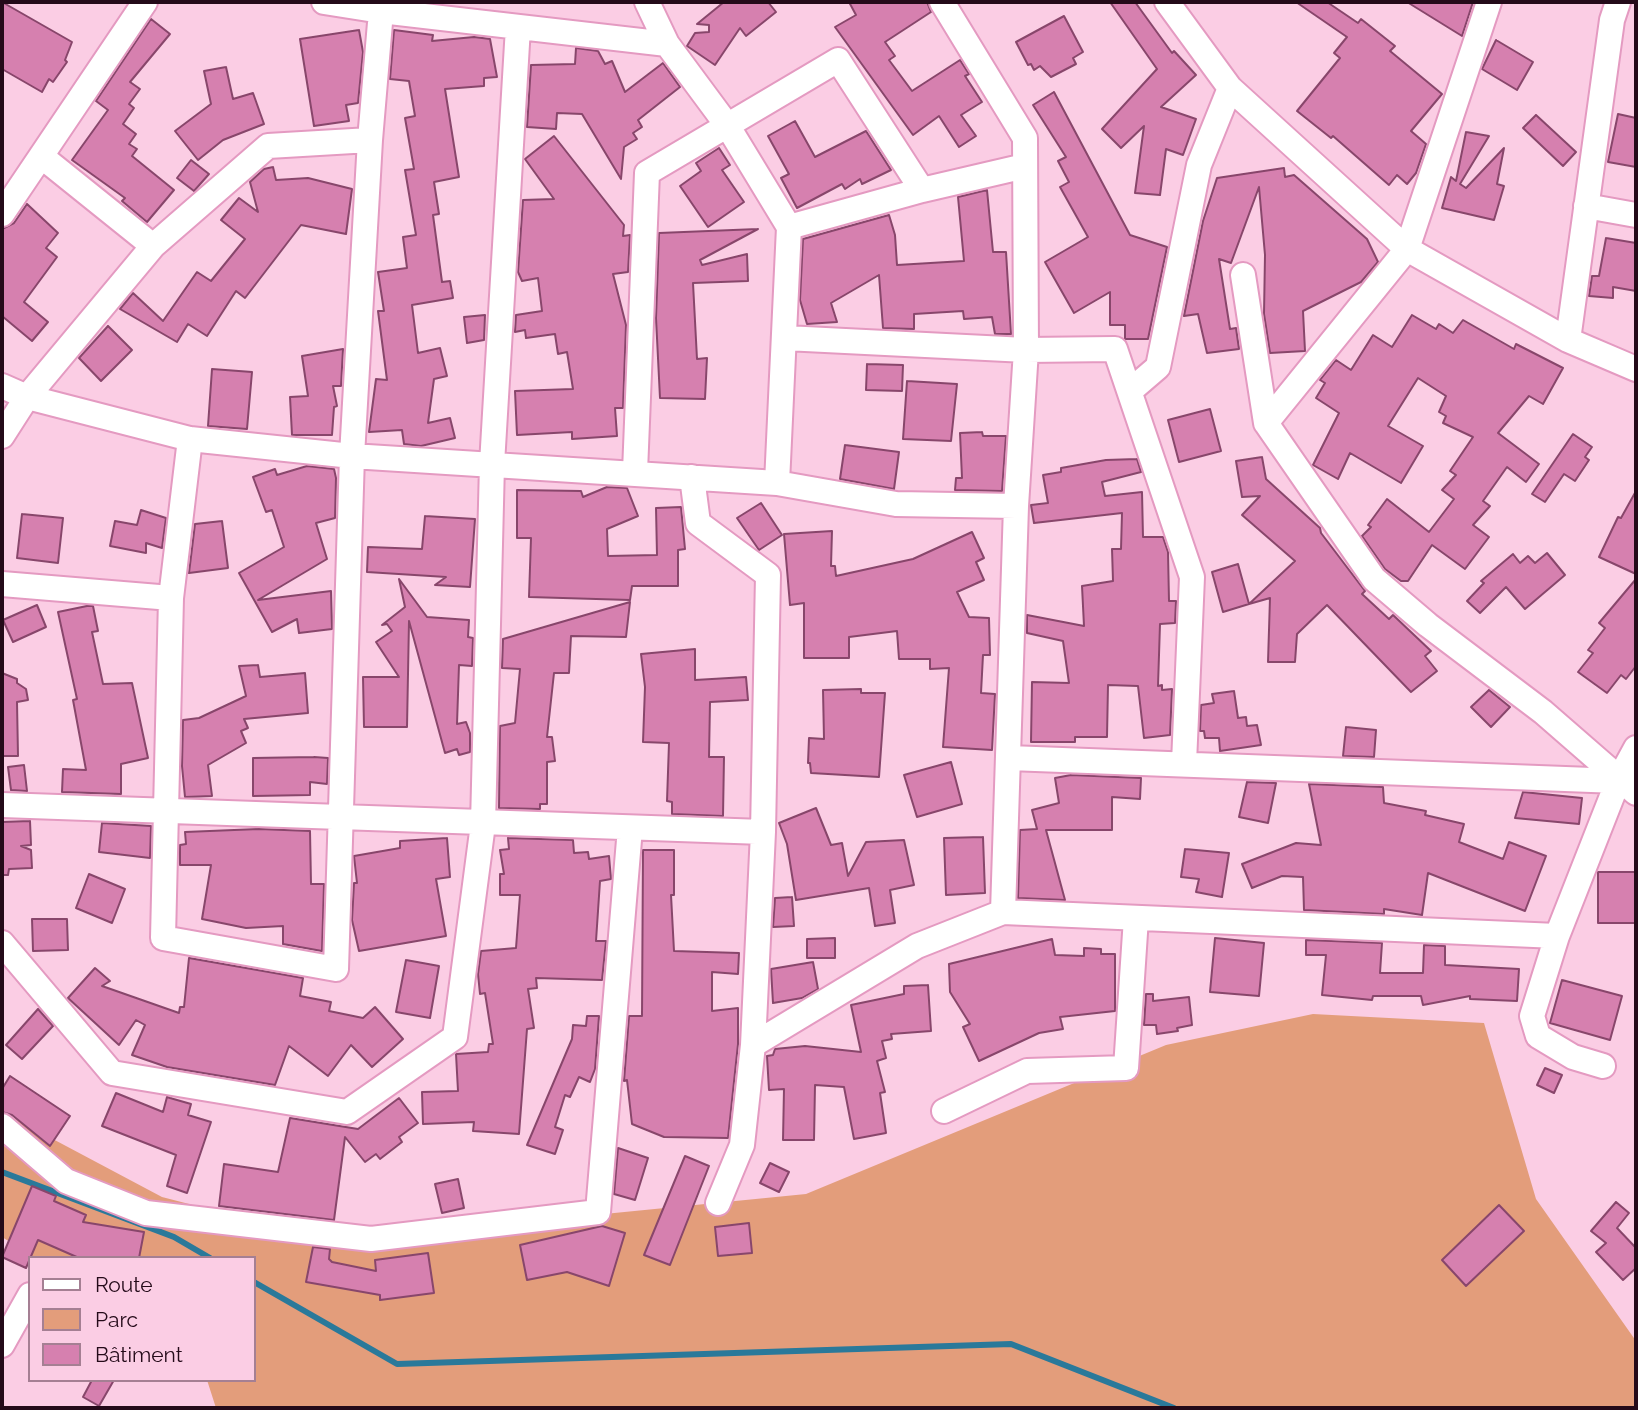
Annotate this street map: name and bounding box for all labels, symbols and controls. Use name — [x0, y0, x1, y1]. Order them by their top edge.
legend — [28, 1256, 256, 1382]
text: Route — [95, 1272, 153, 1297]
text: Parc — [95, 1307, 138, 1332]
text: Bâtiment — [95, 1342, 183, 1367]

